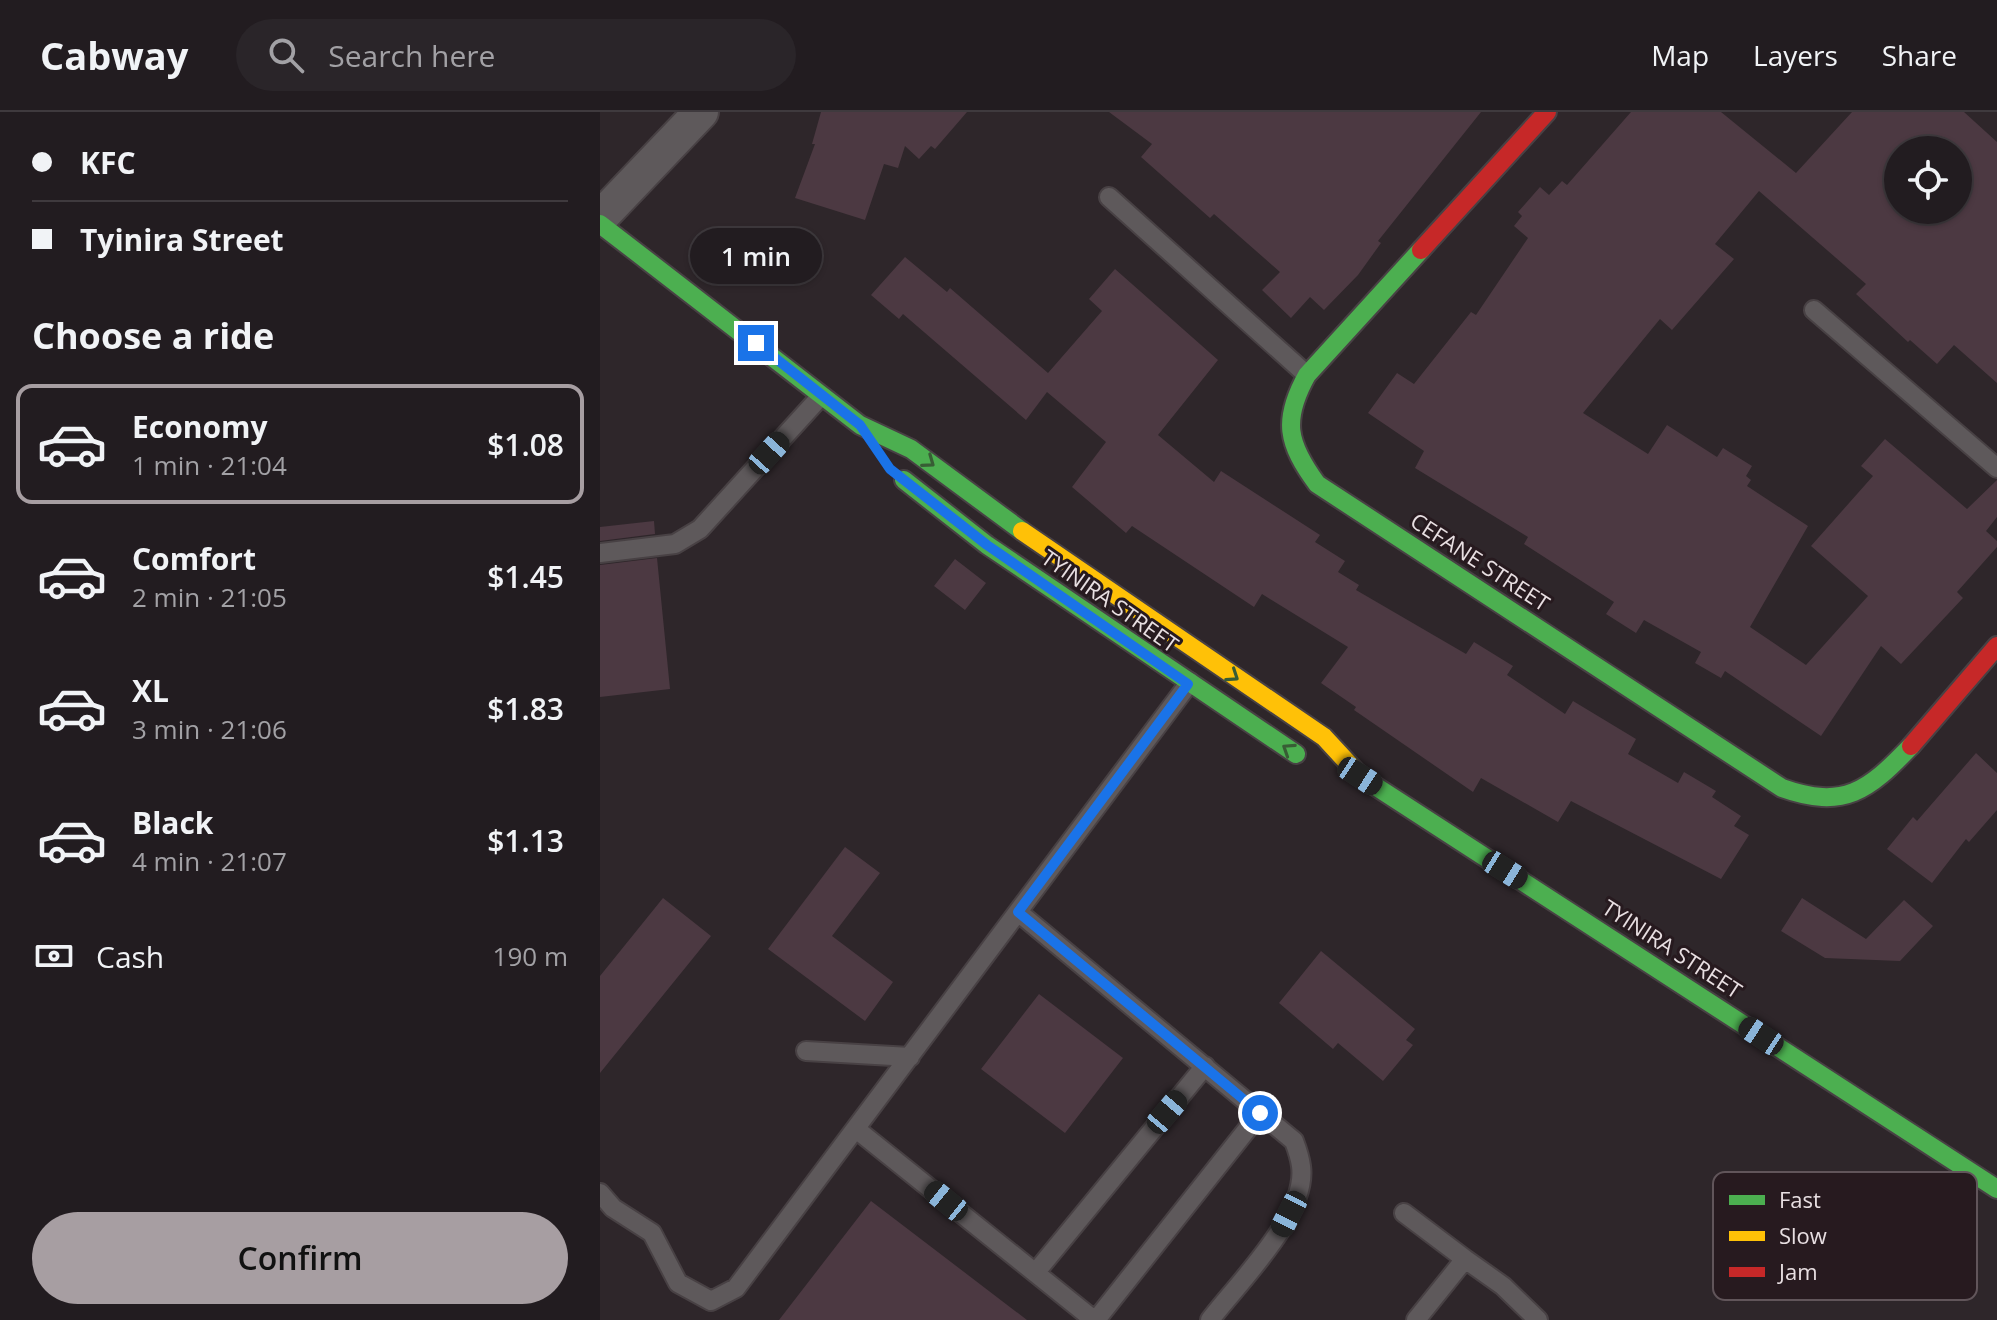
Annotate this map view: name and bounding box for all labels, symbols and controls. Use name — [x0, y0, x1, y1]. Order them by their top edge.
search box — [236, 19, 796, 91]
text: Cabway — [40, 29, 188, 81]
icon: search — [264, 33, 308, 77]
text: Search here — [328, 35, 495, 76]
text: Map — [1651, 36, 1709, 74]
text: Layers — [1753, 36, 1838, 74]
text: Share — [1882, 36, 1957, 74]
map controls — [1884, 136, 1972, 224]
button: locate — [1884, 136, 1972, 224]
text: KFC — [80, 142, 136, 183]
text: Tyinira Street — [80, 219, 284, 260]
callout: 1 min — [690, 227, 822, 283]
text: 1 min — [721, 238, 791, 274]
text: Choose a ride — [32, 311, 274, 360]
route end — [738, 325, 774, 361]
text: Economy — [132, 406, 268, 447]
icon: car — [36, 408, 108, 480]
text: $1.08 — [487, 424, 564, 465]
car — [744, 427, 794, 479]
text: 1 min · 21:04 — [132, 447, 287, 483]
one-way arrow — [920, 452, 935, 467]
street label: CEFANE STREET — [1405, 505, 1556, 617]
text: Comfort — [132, 538, 256, 579]
icon: car — [36, 540, 108, 612]
street label: TYINIRA STREET — [1036, 542, 1185, 659]
text: $1.45 — [487, 556, 564, 597]
text: 2 min · 21:05 — [132, 579, 287, 615]
one-way arrow — [1224, 666, 1239, 681]
text: XL — [132, 670, 169, 711]
icon: car — [36, 672, 108, 744]
text: $1.83 — [487, 688, 564, 729]
text: 3 min · 21:06 — [132, 711, 287, 747]
one-way arrow — [1282, 743, 1296, 758]
car — [1333, 753, 1387, 799]
text: Black — [132, 802, 213, 843]
icon: car — [36, 804, 108, 876]
text: $1.13 — [487, 820, 564, 861]
text: 4 min · 21:07 — [132, 843, 287, 879]
car — [1478, 847, 1532, 893]
street label: TYINIRA STREET — [1597, 892, 1748, 1005]
icon: cash — [32, 934, 76, 978]
text: Cash — [96, 936, 164, 977]
text: 190 m — [493, 938, 568, 974]
car — [1734, 1013, 1788, 1059]
car — [1142, 1086, 1192, 1138]
route start — [1242, 1095, 1278, 1131]
legend — [1713, 1172, 1977, 1300]
car — [920, 1177, 972, 1225]
text: Fast — [1779, 1184, 1821, 1214]
car — [1267, 1187, 1311, 1241]
button: Confirm — [32, 1212, 568, 1304]
text: Slow — [1779, 1220, 1827, 1250]
text: Jam — [1777, 1256, 1818, 1286]

